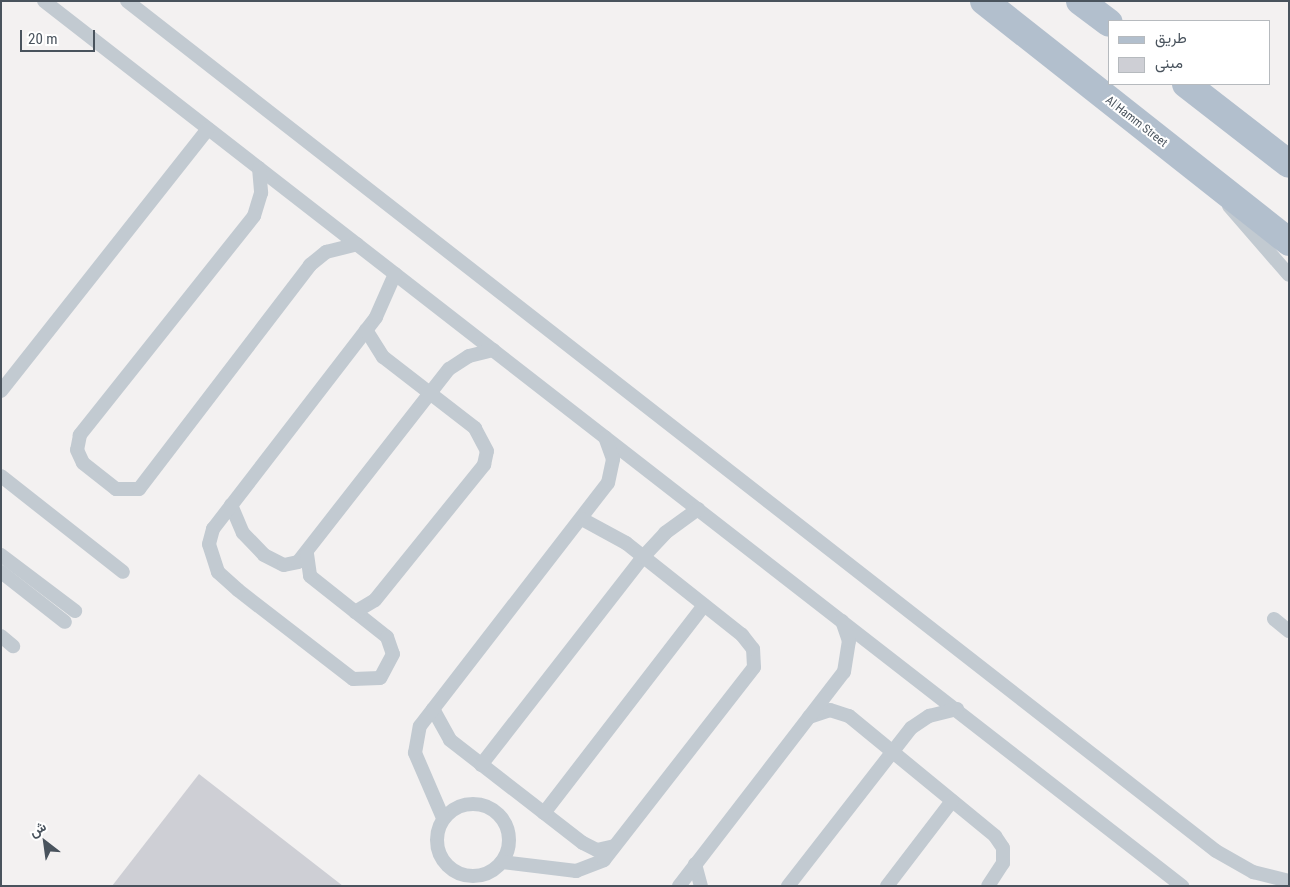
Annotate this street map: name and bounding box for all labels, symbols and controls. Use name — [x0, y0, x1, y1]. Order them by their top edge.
scale bar — [22, 20, 98, 52]
legend — [1108, 20, 1270, 85]
text: طريق — [1155, 29, 1187, 47]
text: 20 m — [28, 30, 58, 48]
text: مبنى — [1155, 54, 1183, 72]
street label: Al Hamm Street — [1102, 93, 1170, 151]
north arrow — [20, 817, 70, 867]
text: ش — [26, 818, 49, 840]

